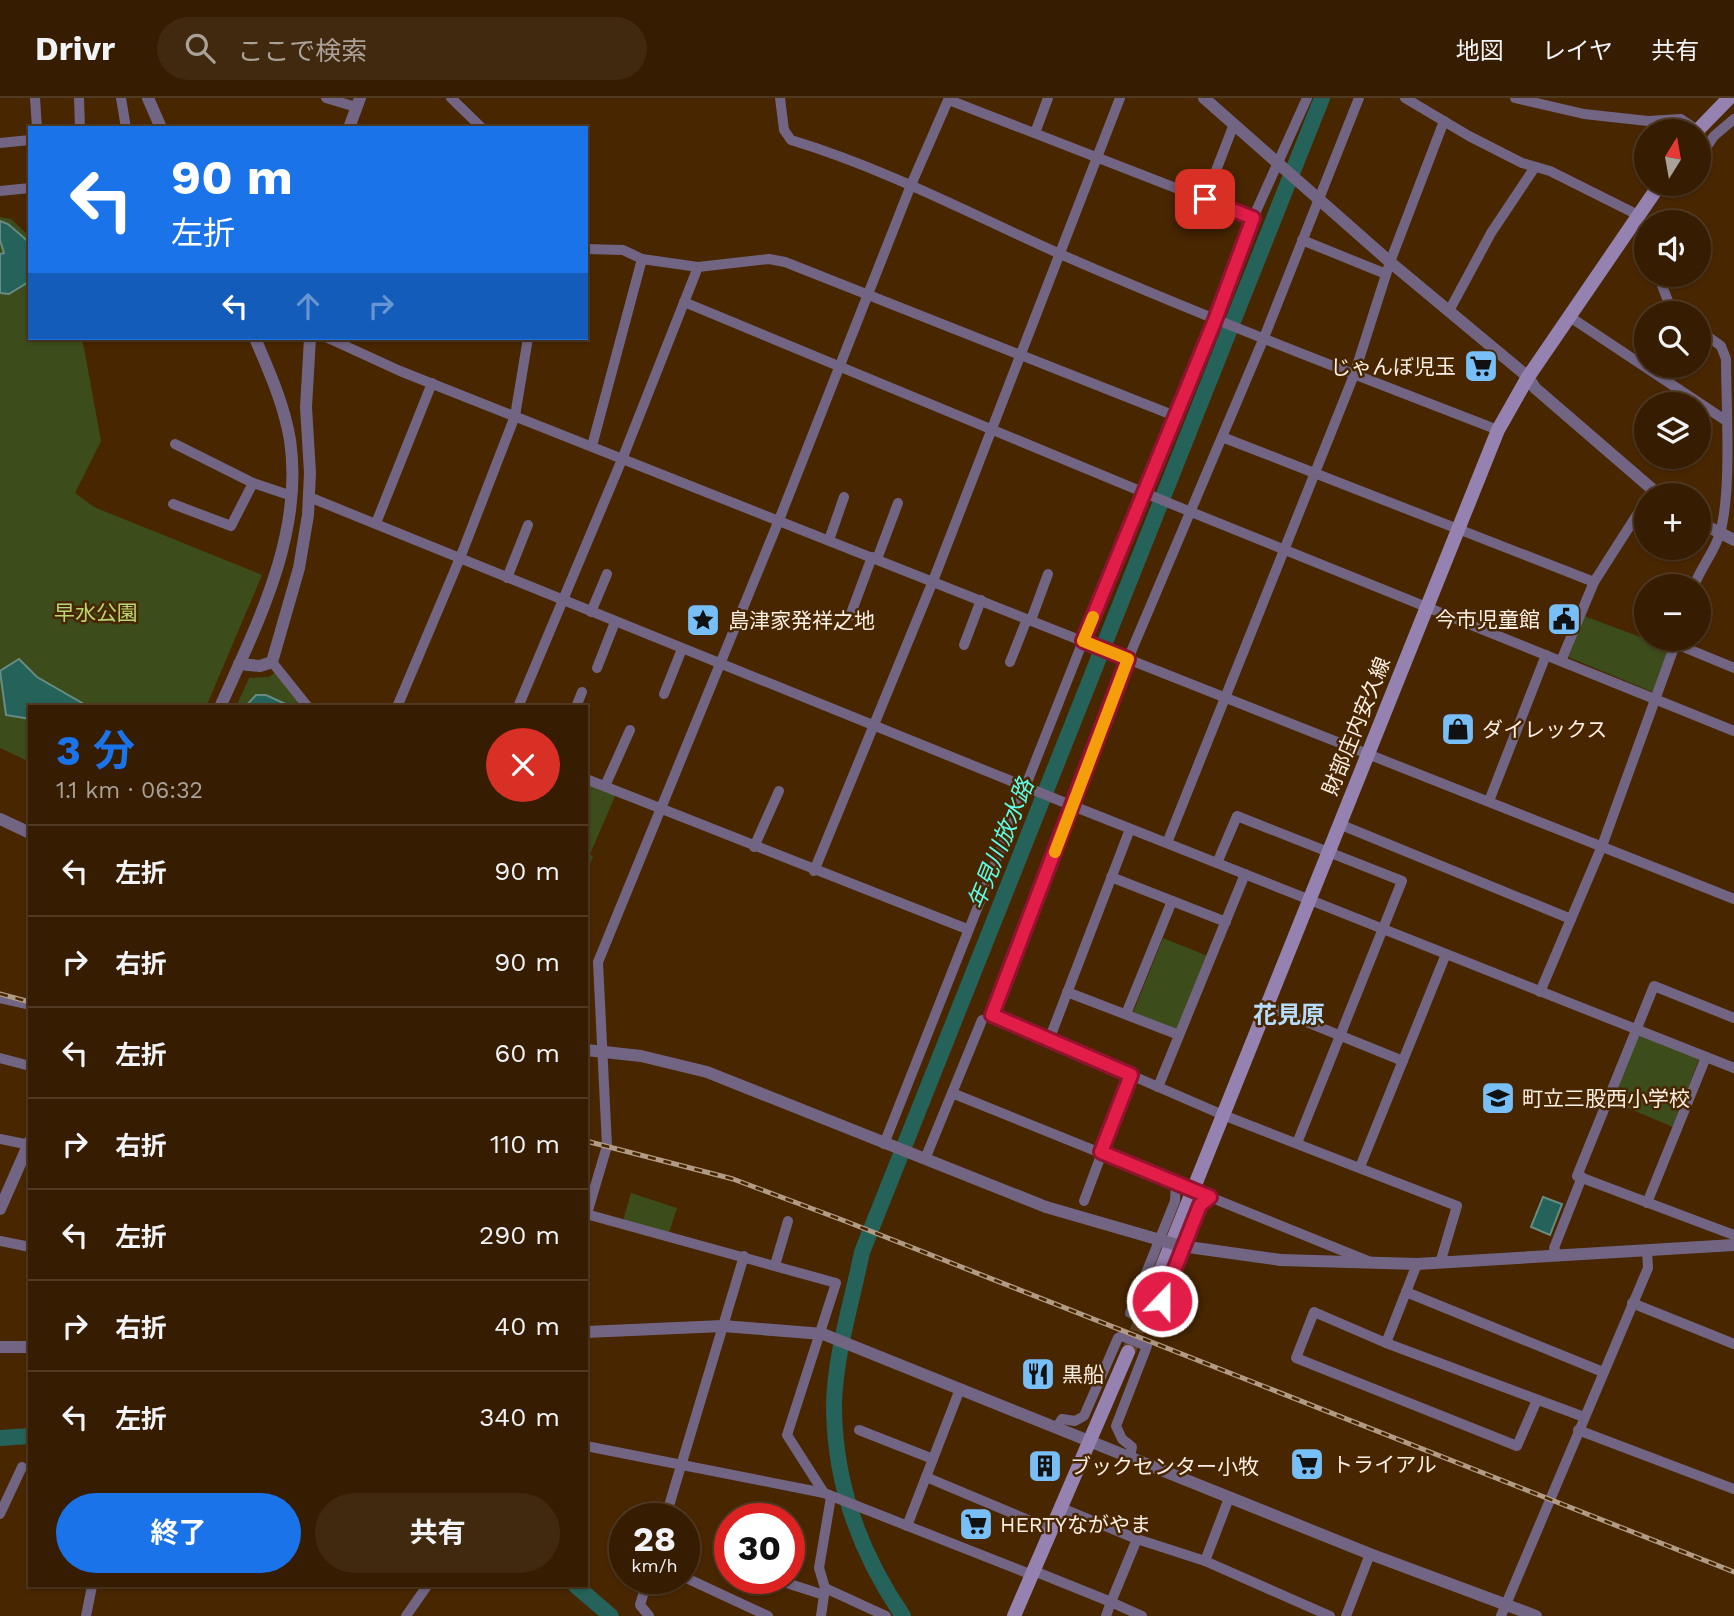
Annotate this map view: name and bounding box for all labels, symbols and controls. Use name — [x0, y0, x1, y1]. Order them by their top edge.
search box — [157, 17, 647, 80]
text: Drivr — [35, 29, 115, 68]
icon: search — [181, 29, 219, 67]
text: ここで検索 — [237, 36, 367, 66]
text: 地図 — [1456, 37, 1504, 65]
text: レイヤ — [1542, 37, 1613, 65]
text: 共有 — [1651, 37, 1699, 65]
north arrow — [1634, 119, 1712, 196]
map controls — [1634, 119, 1711, 651]
text: 90 m — [171, 148, 293, 206]
icon: left — [56, 154, 147, 245]
pin — [1175, 169, 1235, 229]
icon: arrive — [1186, 180, 1224, 218]
button: sound — [1634, 210, 1711, 287]
text: 左折 — [171, 214, 235, 252]
icon: left — [216, 287, 254, 325]
icon: ahead — [289, 287, 327, 325]
icon: right — [362, 287, 400, 325]
button: search — [1634, 301, 1711, 378]
supermarket icon: じゃんぼ児玉 — [1462, 347, 1500, 385]
place label: じゃんぼ児玉 — [1330, 354, 1456, 379]
button: layers — [1634, 392, 1711, 469]
button: + — [1634, 483, 1711, 560]
button: − — [1634, 574, 1711, 651]
park label: 早水公園 — [54, 600, 138, 625]
public building icon: 今市児童館 — [1545, 600, 1583, 638]
place icon: 島津家発祥之地 — [684, 601, 722, 639]
place label: 今市児童館 — [1435, 607, 1540, 632]
place label: 島津家発祥之地 — [728, 608, 875, 633]
street label: 財部庄内安久線 — [1317, 653, 1395, 799]
shop icon: ダイレックス — [1439, 710, 1477, 748]
place label: ダイレックス — [1482, 717, 1607, 742]
text: 3 分 — [56, 726, 135, 775]
button: close — [486, 728, 560, 802]
water label: 年見川放水路 — [963, 773, 1040, 913]
text: 1.1 km · 06:32 — [56, 777, 203, 804]
icon: left — [56, 852, 94, 890]
text: 90 m — [494, 856, 560, 886]
text: 左折 — [115, 858, 167, 888]
icon: right — [56, 943, 94, 981]
text: 90 m — [494, 947, 560, 977]
text: 右折 — [115, 949, 167, 979]
district label: 花見原 — [1253, 1001, 1325, 1029]
icon: left — [56, 1034, 94, 1072]
text: 60 m — [494, 1038, 560, 1068]
text: 左折 — [115, 1040, 167, 1070]
school or university icon: 町立三股西小学校 — [1479, 1079, 1517, 1117]
place label: 町立三股西小学校 — [1522, 1086, 1690, 1111]
icon: right — [56, 1125, 94, 1163]
text: 110 m — [490, 1129, 560, 1159]
text: 右折 — [115, 1131, 167, 1161]
icon: left — [56, 1216, 94, 1254]
text: 290 m — [479, 1220, 560, 1250]
text: 左折 — [115, 1222, 167, 1252]
position arrow — [1125, 1264, 1199, 1338]
icon: right — [56, 1307, 94, 1345]
text: 40 m — [494, 1311, 560, 1341]
text: 右折 — [115, 1313, 167, 1343]
restaurant icon: 黒船 — [1019, 1355, 1057, 1393]
place label: 黒船 — [1062, 1362, 1104, 1387]
icon: left — [56, 1398, 94, 1436]
text: 340 m — [479, 1402, 560, 1432]
text: 左折 — [115, 1404, 167, 1434]
supermarket icon: トライアル — [1288, 1445, 1326, 1483]
building icon: ブックセンター小牧 — [1026, 1447, 1064, 1485]
place label: トライアル — [1332, 1452, 1437, 1477]
place label: ブックセンター小牧 — [1070, 1454, 1259, 1479]
button: 終了 — [56, 1493, 301, 1573]
button: 共有 — [315, 1493, 560, 1573]
speed limit sign: 30 — [714, 1503, 805, 1594]
supermarket icon: HERTYながやま — [957, 1505, 995, 1543]
place label: HERTYながやま — [1000, 1512, 1151, 1537]
text: 28 — [633, 1518, 676, 1560]
text: km/h — [631, 1555, 678, 1576]

